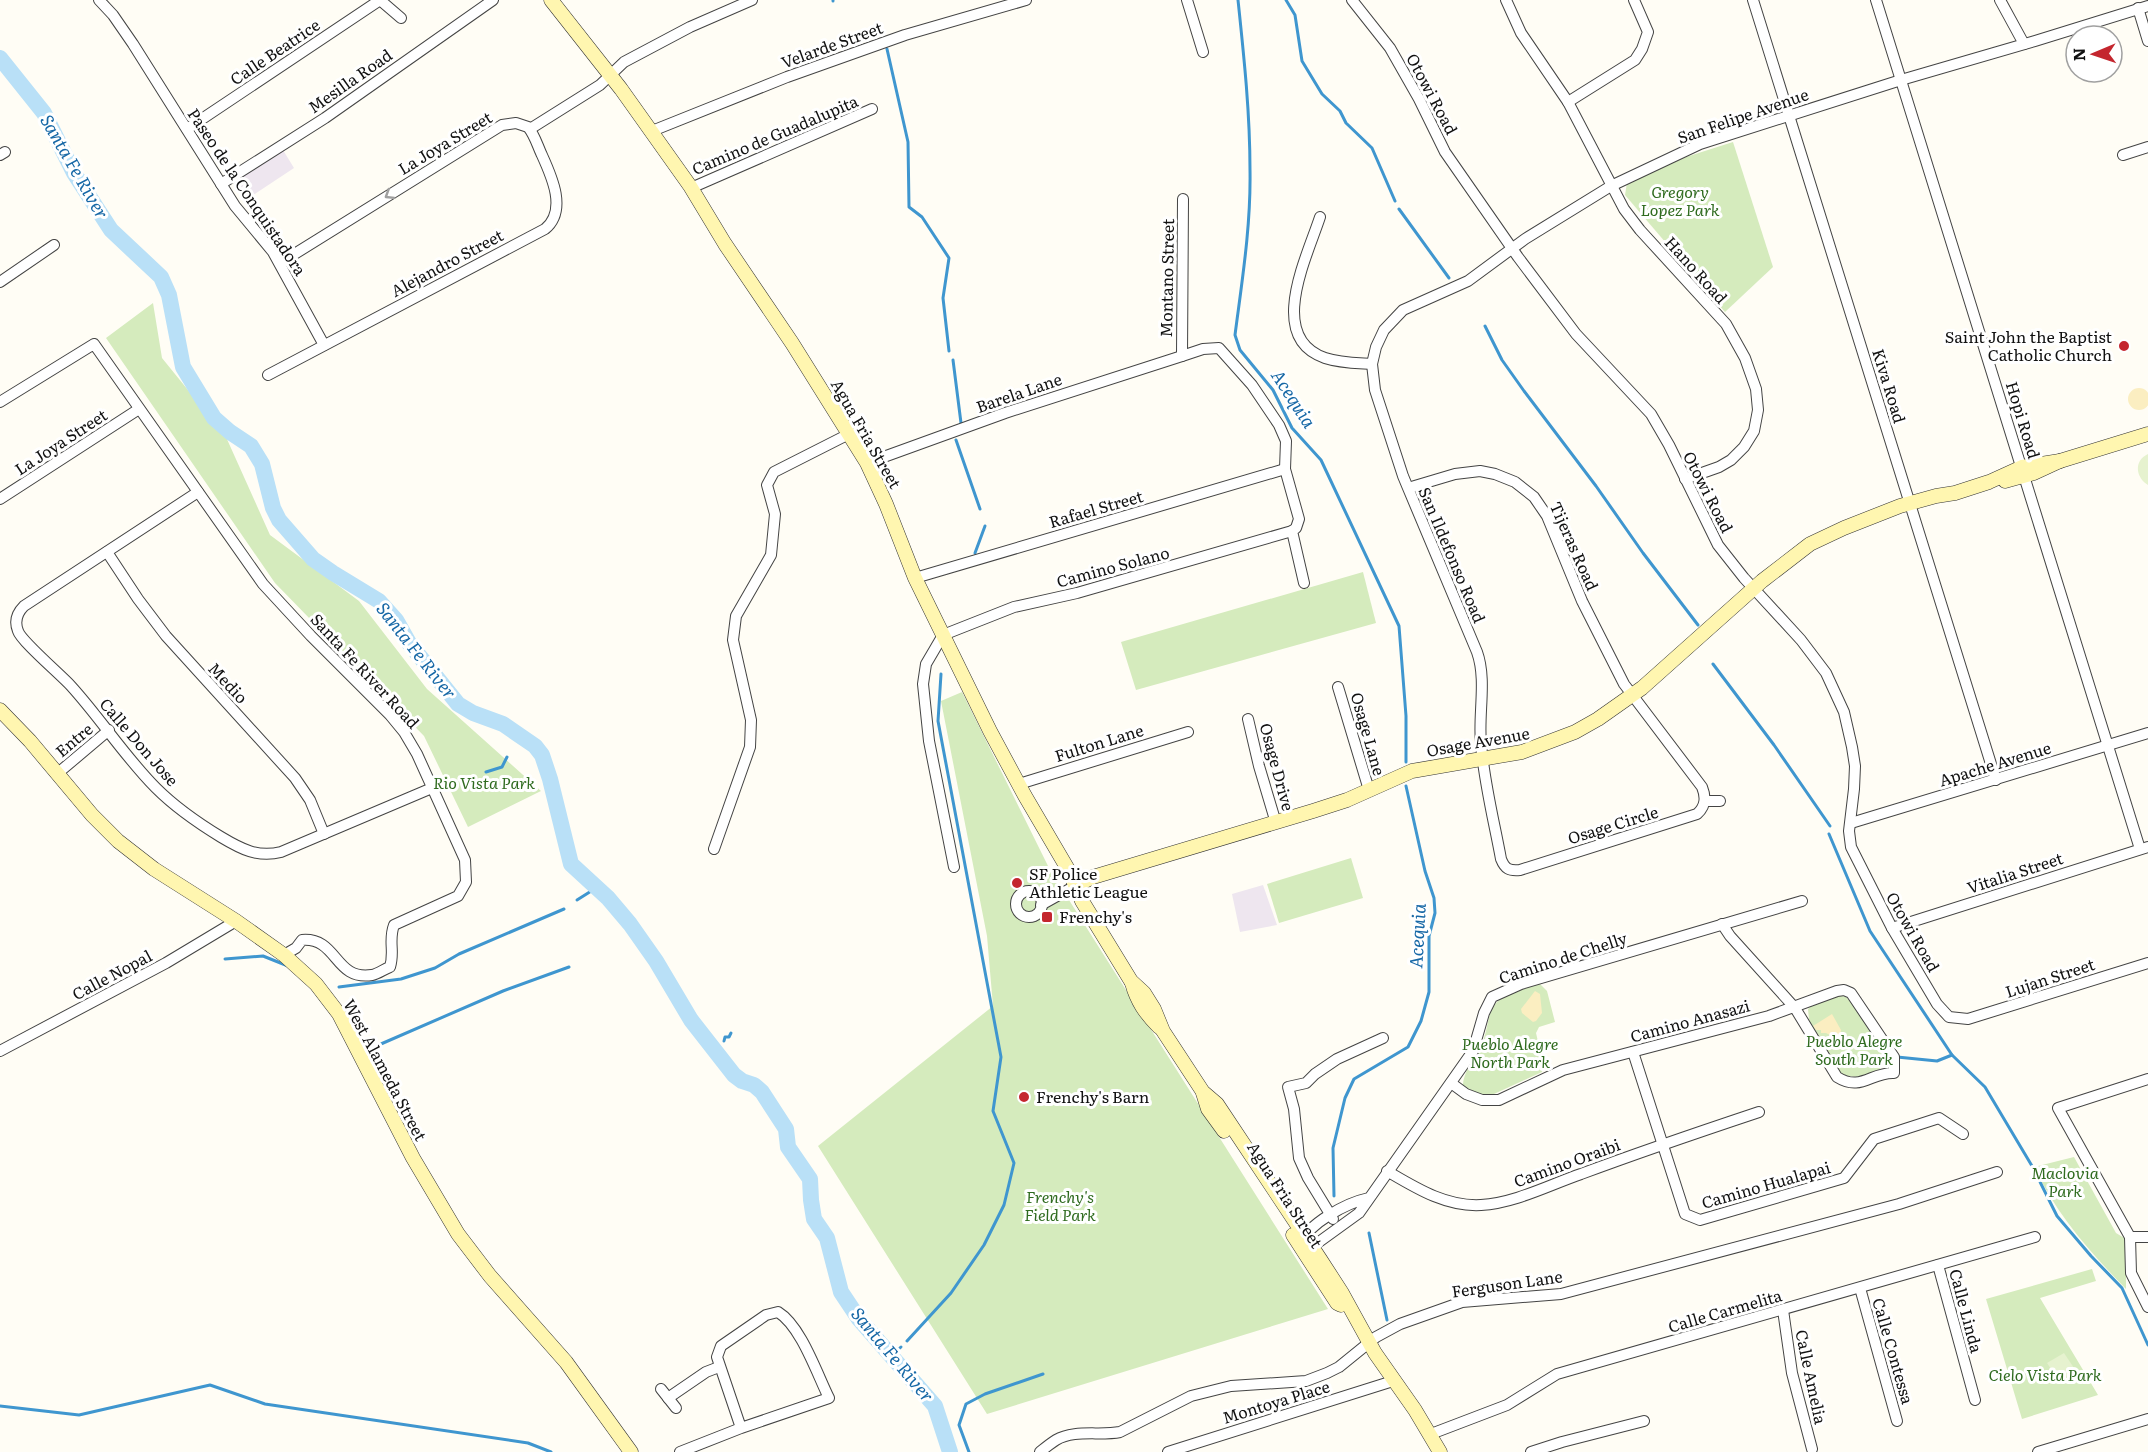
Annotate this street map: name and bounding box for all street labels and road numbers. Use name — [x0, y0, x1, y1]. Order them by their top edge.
street label: Calle Beatrice — [225, 12, 324, 90]
street label: Velarde Street — [778, 14, 886, 74]
street label: Mesilla Road — [303, 42, 396, 118]
street label: Otowi Road — [1401, 49, 1464, 139]
street label: San Felipe Avenue — [1674, 81, 1811, 149]
street label: Camino de Guadalupita — [688, 88, 862, 180]
street label: Paseo de la Conquistadora — [183, 103, 313, 280]
street label: La Joya Street — [393, 104, 497, 180]
street label: Montano Street — [1153, 218, 1179, 338]
street label: Alejandro Street — [386, 222, 508, 302]
street label: Hano Road — [1660, 230, 1734, 309]
street label: Kiva Road — [1867, 345, 1913, 426]
street label: Barela Lane — [973, 366, 1065, 418]
street label: Agua Fria Street — [826, 374, 908, 493]
street label: Hopi Road — [2001, 378, 2047, 462]
street label: La Joya Street — [9, 402, 112, 480]
street label: Otowi Road — [1678, 447, 1740, 537]
street label: Rafael Street — [1046, 483, 1146, 533]
street label: San Ildefonso Road — [1413, 483, 1493, 627]
street label: Tijeras Road — [1545, 497, 1605, 594]
street label: Camino Solano — [1054, 539, 1172, 593]
street label: Santa Fe River Road — [306, 607, 426, 734]
street label: Medio — [203, 656, 254, 708]
street label: Osage Lane — [1346, 689, 1392, 778]
street label: Calle Don Jose — [95, 692, 185, 791]
street label: Entre — [49, 716, 97, 762]
street label: Fulton Lane — [1051, 717, 1146, 767]
street label: Osage Drive — [1255, 720, 1301, 813]
street label: Osage Avenue — [1424, 720, 1531, 762]
street label: Apache Avenue — [1936, 735, 2054, 791]
street label: Osage Circle — [1565, 799, 1661, 849]
street label: Vitalia Street — [1964, 845, 2066, 899]
street label: Otowi Road — [1881, 887, 1947, 976]
street label: Camino de Chelly — [1495, 925, 1631, 989]
street label: Calle Nopal — [67, 943, 156, 1005]
street label: Lujan Street — [2002, 951, 2098, 1003]
street label: Camino Anasazi — [1627, 993, 1752, 1048]
street label: West Alameda Street — [338, 994, 434, 1145]
street label: Camino Oraibi — [1510, 1132, 1623, 1192]
street label: Agua Fria Street — [1242, 1136, 1330, 1253]
street label: Camino Hualapai — [1699, 1154, 1833, 1214]
street label: Ferguson Lane — [1450, 1263, 1564, 1303]
street label: Calle Linda — [1944, 1266, 1990, 1356]
street label: Calle Carmelita — [1665, 1282, 1785, 1338]
street label: Calle Contessa — [1867, 1295, 1921, 1407]
street label: Calle Amelia — [1790, 1327, 1834, 1427]
street label: Montoya Place — [1219, 1373, 1332, 1429]

